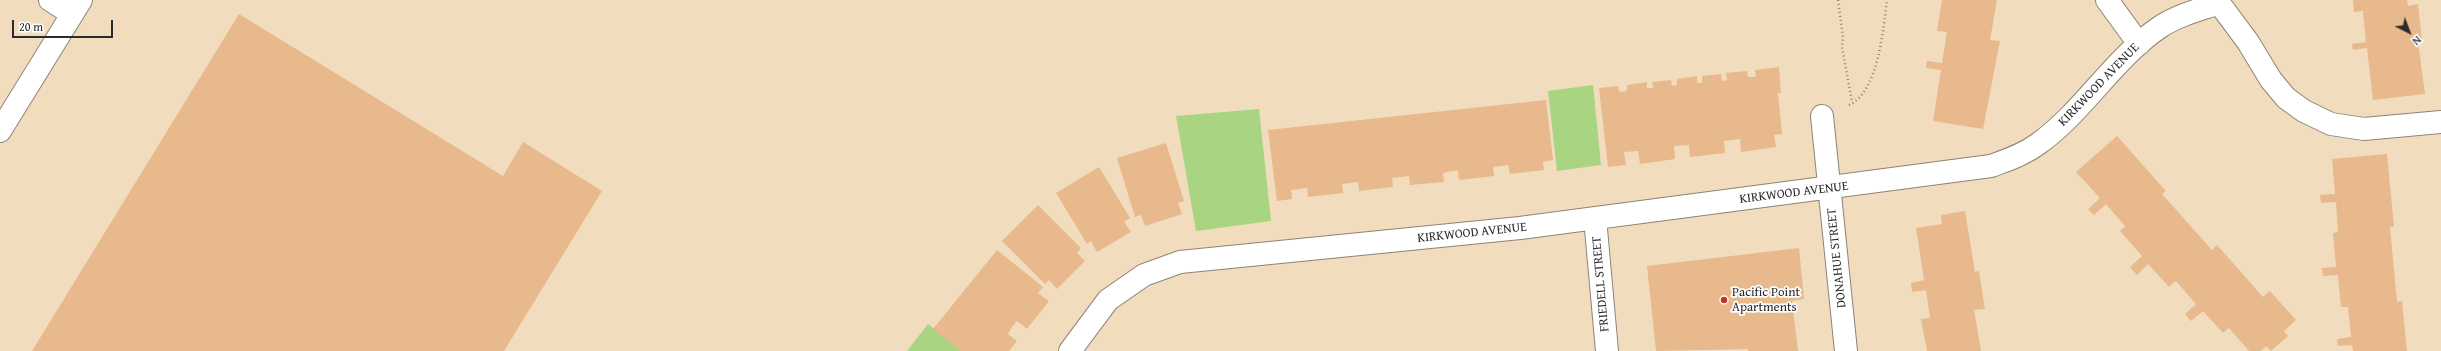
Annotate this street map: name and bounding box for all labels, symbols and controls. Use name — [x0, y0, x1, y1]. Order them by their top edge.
scale bar — [14, 12, 115, 38]
north arrow — [2389, 12, 2429, 52]
text: 20 m — [19, 18, 43, 35]
text: N — [2409, 33, 2425, 49]
street label: KIRKWOOD AVENUE — [2055, 40, 2143, 130]
street label: KIRKWOOD AVENUE — [1739, 179, 1849, 207]
street label: DONAHUE STREET — [1824, 207, 1850, 309]
street label: KIRKWOOD AVENUE — [1417, 220, 1527, 246]
street label: FRIEDELL STREET — [1589, 236, 1613, 332]
place label: Pacific Point Apartments — [1732, 285, 1800, 316]
marker: Pacific Point Apartments — [1719, 295, 1729, 305]

